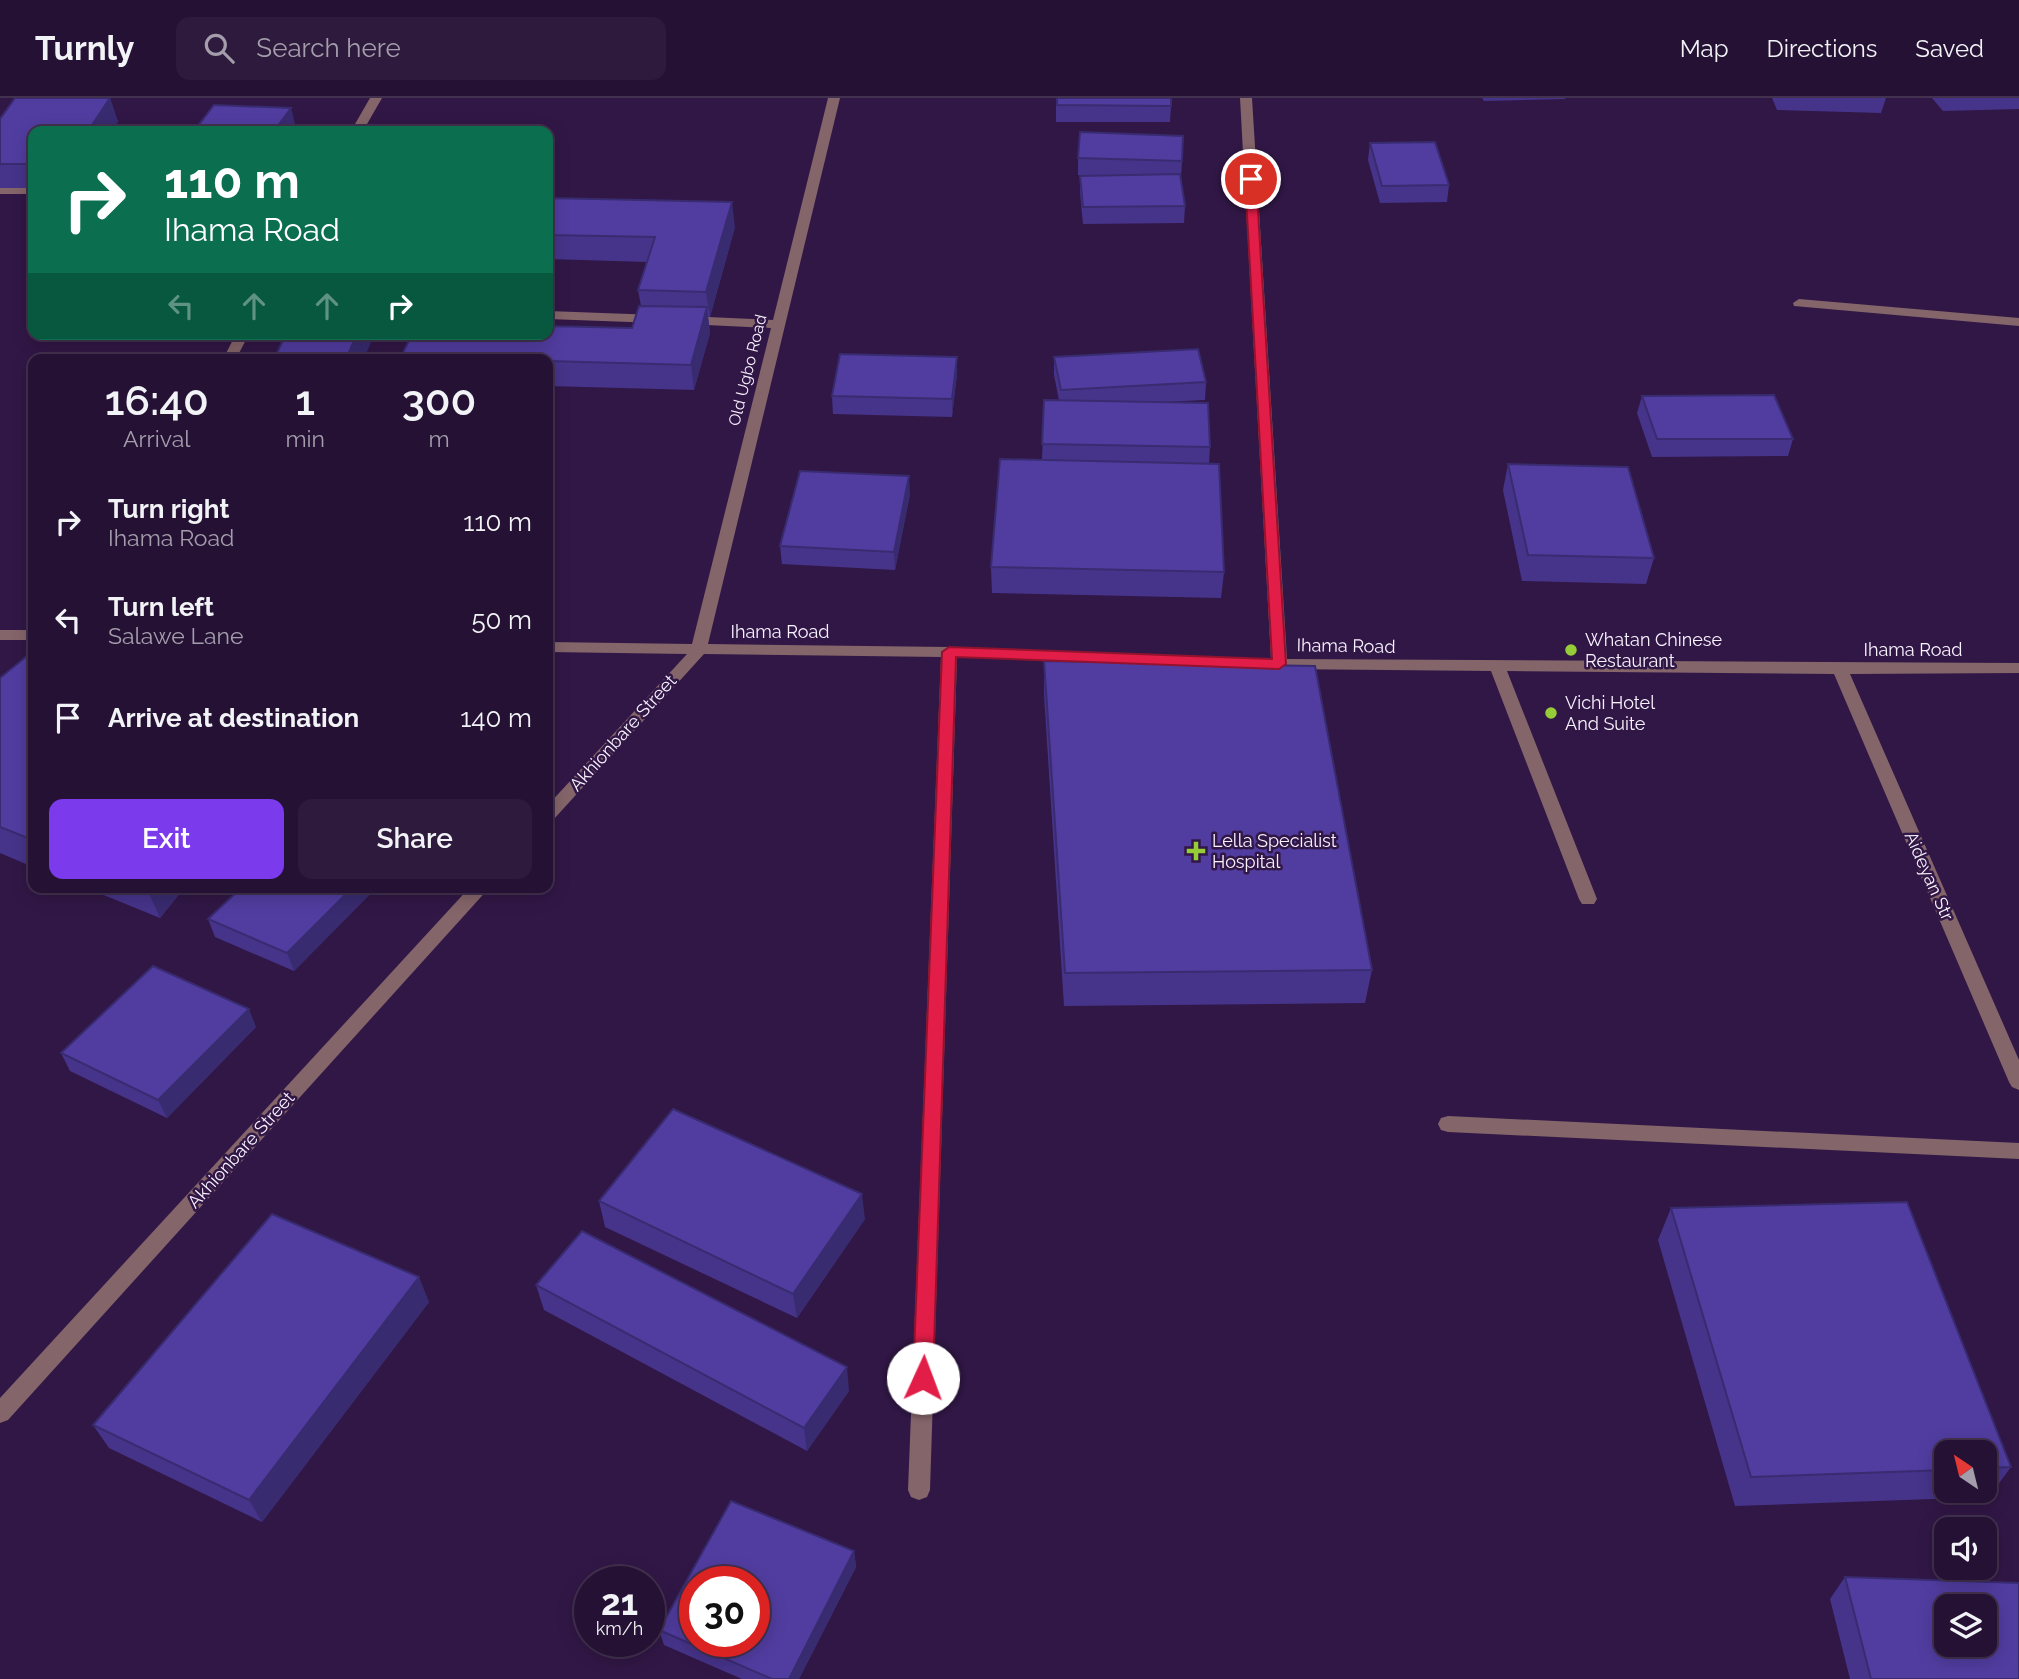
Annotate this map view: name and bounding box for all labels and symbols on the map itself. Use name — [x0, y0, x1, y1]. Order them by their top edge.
pin — [1221, 149, 1281, 209]
street label: Old Ugbo Road — [724, 312, 771, 428]
street label: Ihama Road — [731, 621, 829, 642]
place label: Whatan Chinese Restaurant — [1585, 629, 1723, 671]
street label: Ihama Road — [1296, 634, 1396, 657]
street label: Ihama Road — [1864, 639, 1962, 660]
marker: Whatan Chinese Restaurant — [1563, 642, 1579, 658]
street label: Akhionbare Street — [565, 670, 680, 795]
place label: Vichi Hotel And Suite — [1565, 692, 1655, 734]
marker: Vichi Hotel And Suite — [1543, 705, 1559, 721]
street label: Aideyan Str — [1901, 828, 1959, 924]
place label: Lella Specialist Hospital — [1212, 830, 1337, 872]
marker: Lella Specialist Hospital — [1186, 841, 1206, 861]
street label: Akhionbare Street — [183, 1087, 298, 1212]
position arrow — [886, 1341, 960, 1415]
north arrow — [1934, 1440, 1997, 1503]
speed limit sign: 30 — [679, 1566, 770, 1657]

